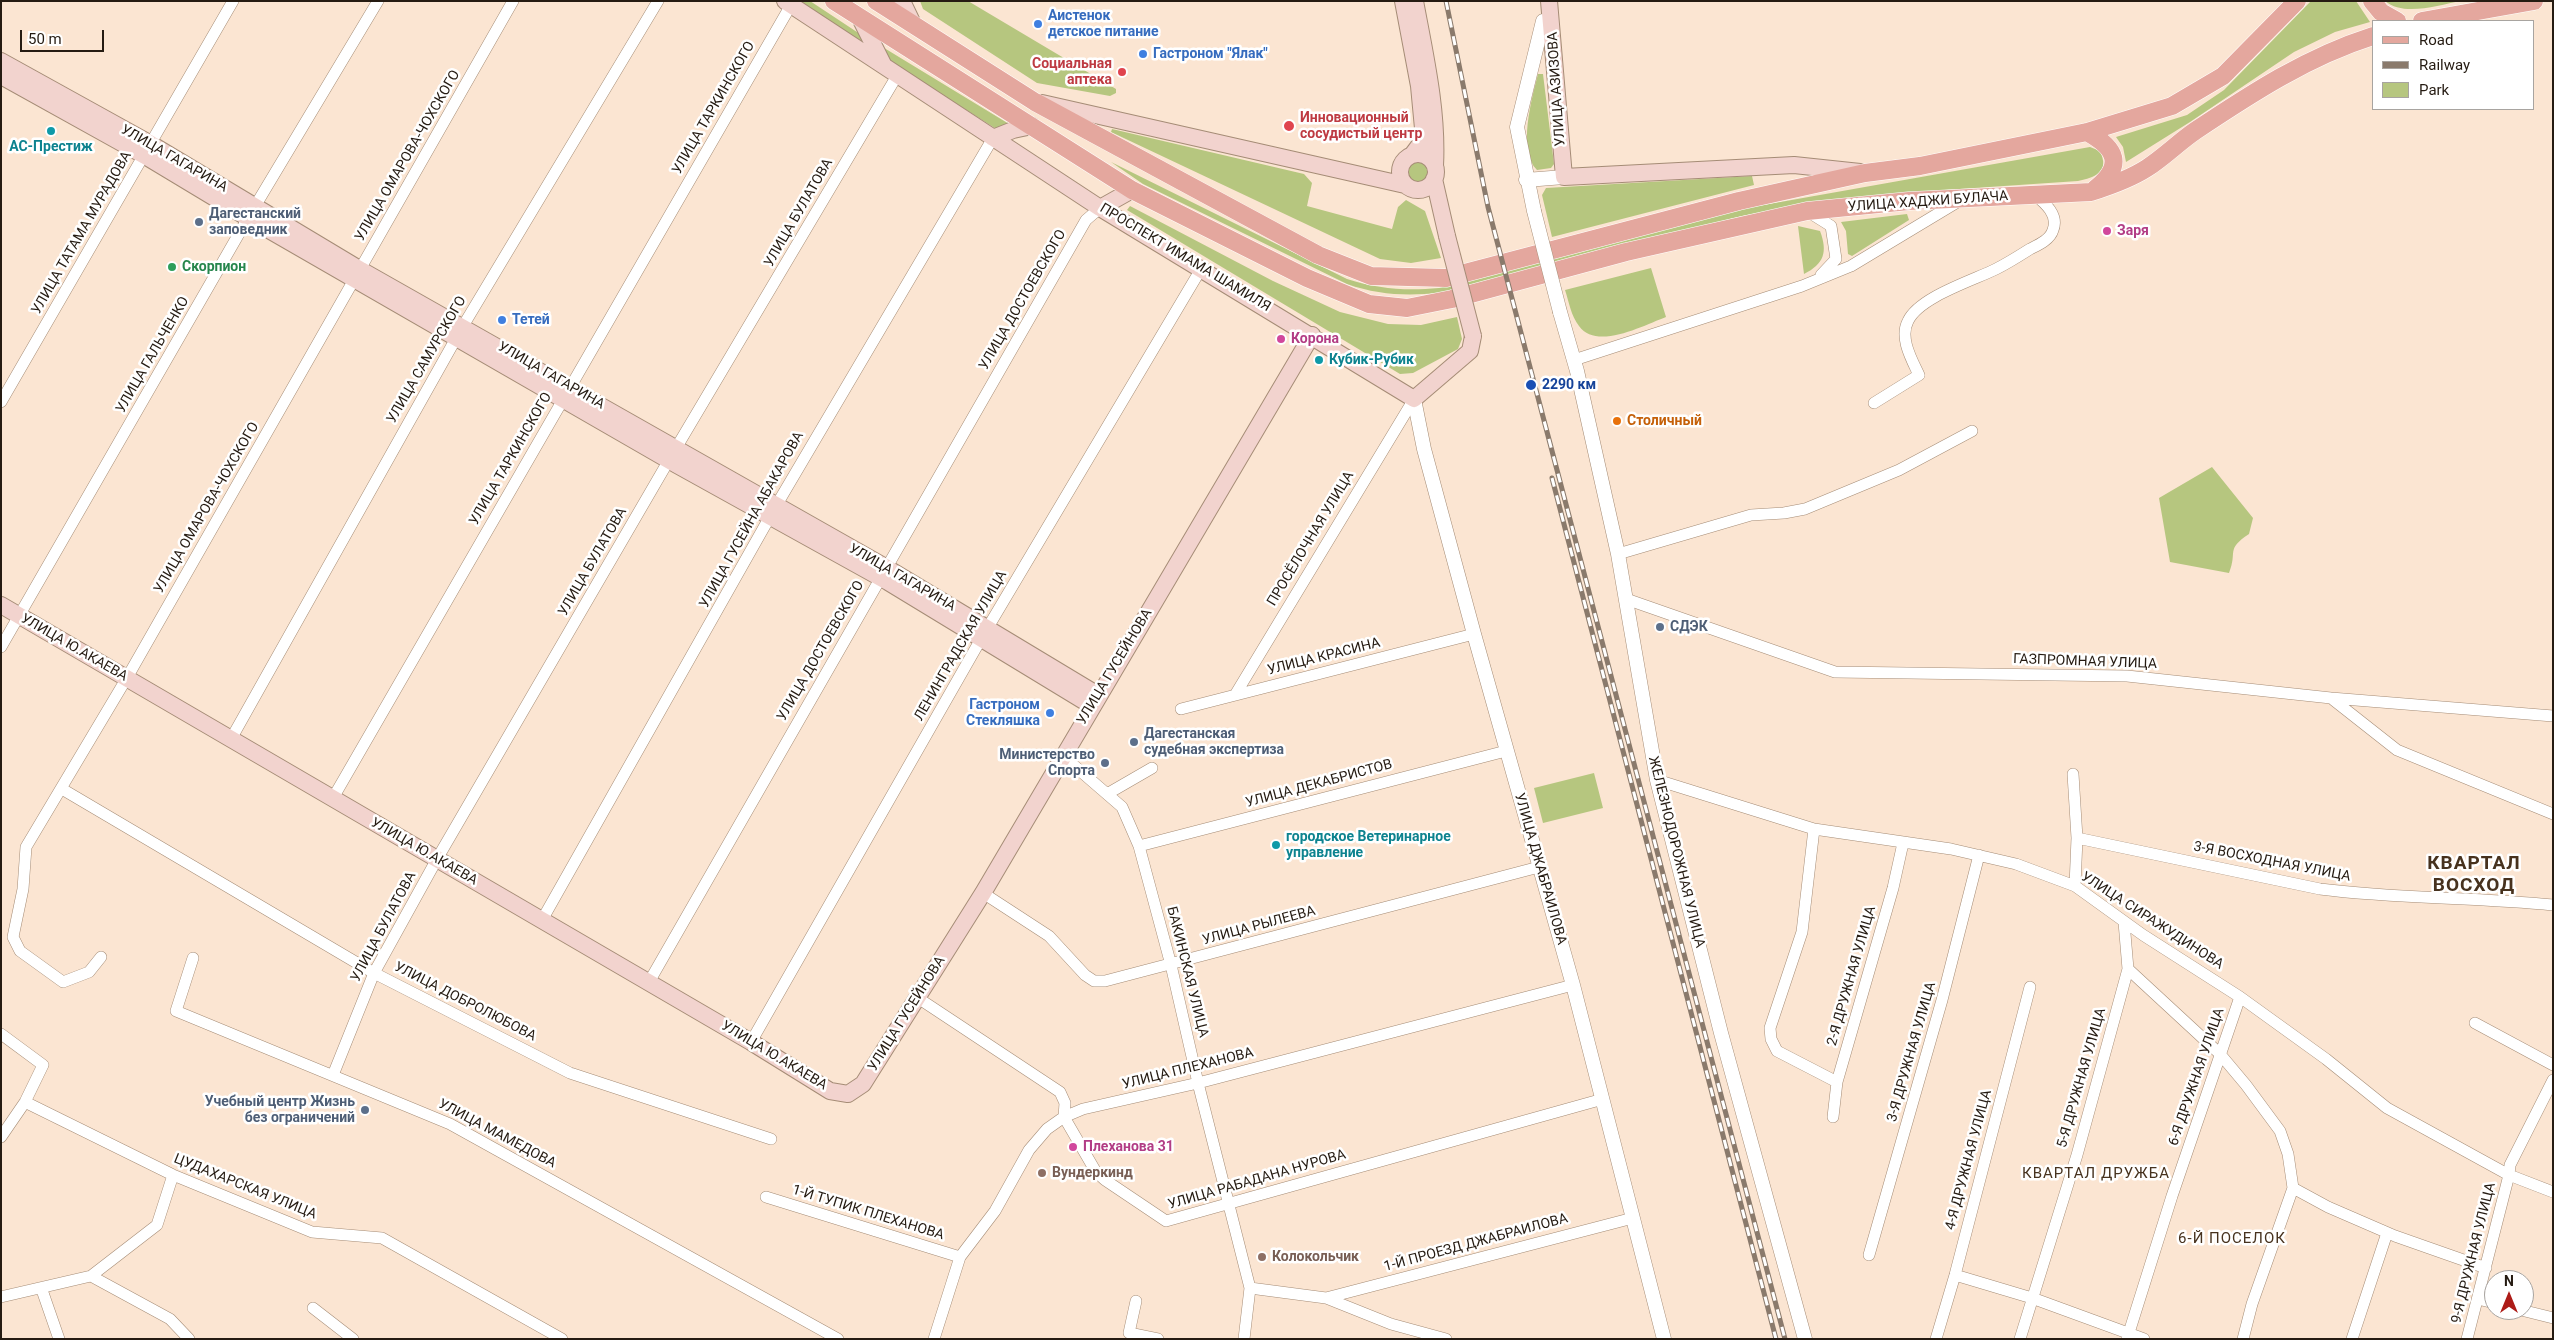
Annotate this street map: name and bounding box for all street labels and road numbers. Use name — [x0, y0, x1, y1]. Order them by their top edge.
street label: УЛИЦА АЗИЗОВА — [1545, 31, 1569, 147]
street label: УЛИЦА ТАРКИНСКОГО — [669, 39, 759, 177]
street label: УЛИЦА ОМАРОВА-ЧОХСКОГО — [352, 67, 464, 245]
street label: УЛИЦА ГАГАРИНА — [118, 122, 230, 196]
street label: УЛИЦА ТАТАМА МУРАДОВА — [28, 149, 136, 317]
street label: УЛИЦА БУЛАТОВА — [761, 156, 837, 270]
street label: УЛИЦА ХАДЖИ БУЛАЧА — [1847, 188, 2009, 216]
street label: ПРОСПЕКТ ИМАМА ШАМИЛЯ — [1097, 200, 1273, 316]
street label: УЛИЦА ДОСТОЕВСКОГО — [976, 227, 1070, 373]
street label: УЛИЦА САМУРСКОГО — [384, 293, 470, 427]
street label: УЛИЦА ГАЛЬЧЕНКО — [113, 294, 193, 416]
street label: УЛИЦА ГАГАРИНА — [495, 339, 607, 413]
street label: УЛИЦА ТАРКИНСКОГО — [466, 390, 556, 528]
street label: УЛИЦА ОМАРОВА-ЧОХСКОГО — [151, 419, 263, 597]
street label: УЛИЦА ГУСЕЙНА АБАКАРОВА — [696, 429, 808, 611]
street label: ПРОСЁЛОЧНАЯ УЛИЦА — [1264, 469, 1358, 609]
street label: УЛИЦА БУЛАТОВА — [555, 505, 631, 619]
street label: УЛИЦА ГАГАРИНА — [846, 541, 958, 615]
street label: ЛЕНИНГРАДСКАЯ УЛИЦА — [911, 568, 1011, 724]
street label: УЛИЦА ДОСТОЕВСКОГО — [774, 578, 868, 724]
street label: УЛИЦА ГУСЕЙНОВА — [1074, 606, 1156, 728]
street label: УЛИЦА Ю.АКАЕВА — [18, 611, 130, 685]
street label: УЛИЦА КРАСИНА — [1266, 635, 1382, 679]
street label: ГАЗПРОМНАЯ УЛИЦА — [2013, 651, 2157, 673]
street label: ЖЕЛЕЗНОДОРОЖНАЯ УЛИЦА — [1644, 755, 1708, 949]
street label: УЛИЦА ДЕКАБРИСТОВ — [1244, 756, 1394, 812]
street label: УЛИЦА ДЖАБРАИЛОВА — [1510, 791, 1570, 947]
street label: УЛИЦА Ю.АКАЕВА — [368, 815, 480, 889]
street label: 3-Я ВОСХОДНАЯ УЛИЦА — [2192, 839, 2352, 885]
street label: УЛИЦА БУЛАТОВА — [348, 869, 420, 985]
street label: УЛИЦА СИРАЖУДИНОВА — [2078, 869, 2226, 973]
street label: УЛИЦА РЫЛЕЕВА — [1201, 903, 1317, 949]
street label: 2-Я ДРУЖНАЯ УЛИЦА — [1824, 904, 1880, 1048]
street label: БАКИНСКАЯ УЛИЦА — [1163, 905, 1211, 1039]
street label: УЛИЦА ГУСЕЙНОВА — [865, 953, 949, 1075]
street label: УЛИЦА ДОБРОЛЮБОВА — [391, 959, 539, 1045]
street label: 3-Я ДРУЖНАЯ УЛИЦА — [1884, 980, 1940, 1124]
street label: 5-Я ДРУЖНАЯ УЛИЦА — [2054, 1006, 2110, 1150]
street label: 6-Я ДРУЖНАЯ УЛИЦА — [2166, 1006, 2228, 1148]
street label: УЛИЦА Ю.АКАЕВА — [718, 1018, 830, 1094]
street label: УЛИЦА ПЛЕХАНОВА — [1121, 1045, 1255, 1093]
street label: 4-Я ДРУЖНАЯ УЛИЦА — [1942, 1088, 1996, 1232]
street label: УЛИЦА МАМЕДОВА — [435, 1096, 559, 1172]
street label: УЛИЦА РАБАДАНА НУРОВА — [1166, 1147, 1348, 1213]
street label: ЦУДАХАРСКАЯ УЛИЦА — [171, 1151, 319, 1223]
street label: 9-Я ДРУЖНАЯ УЛИЦА — [2448, 1181, 2500, 1325]
street label: 1-Й ТУПИК ПЛЕХАНОВА — [790, 1182, 946, 1244]
street label: 1-Й ПРОЕЗД ДЖАБРАИЛОВА — [1382, 1210, 1570, 1276]

